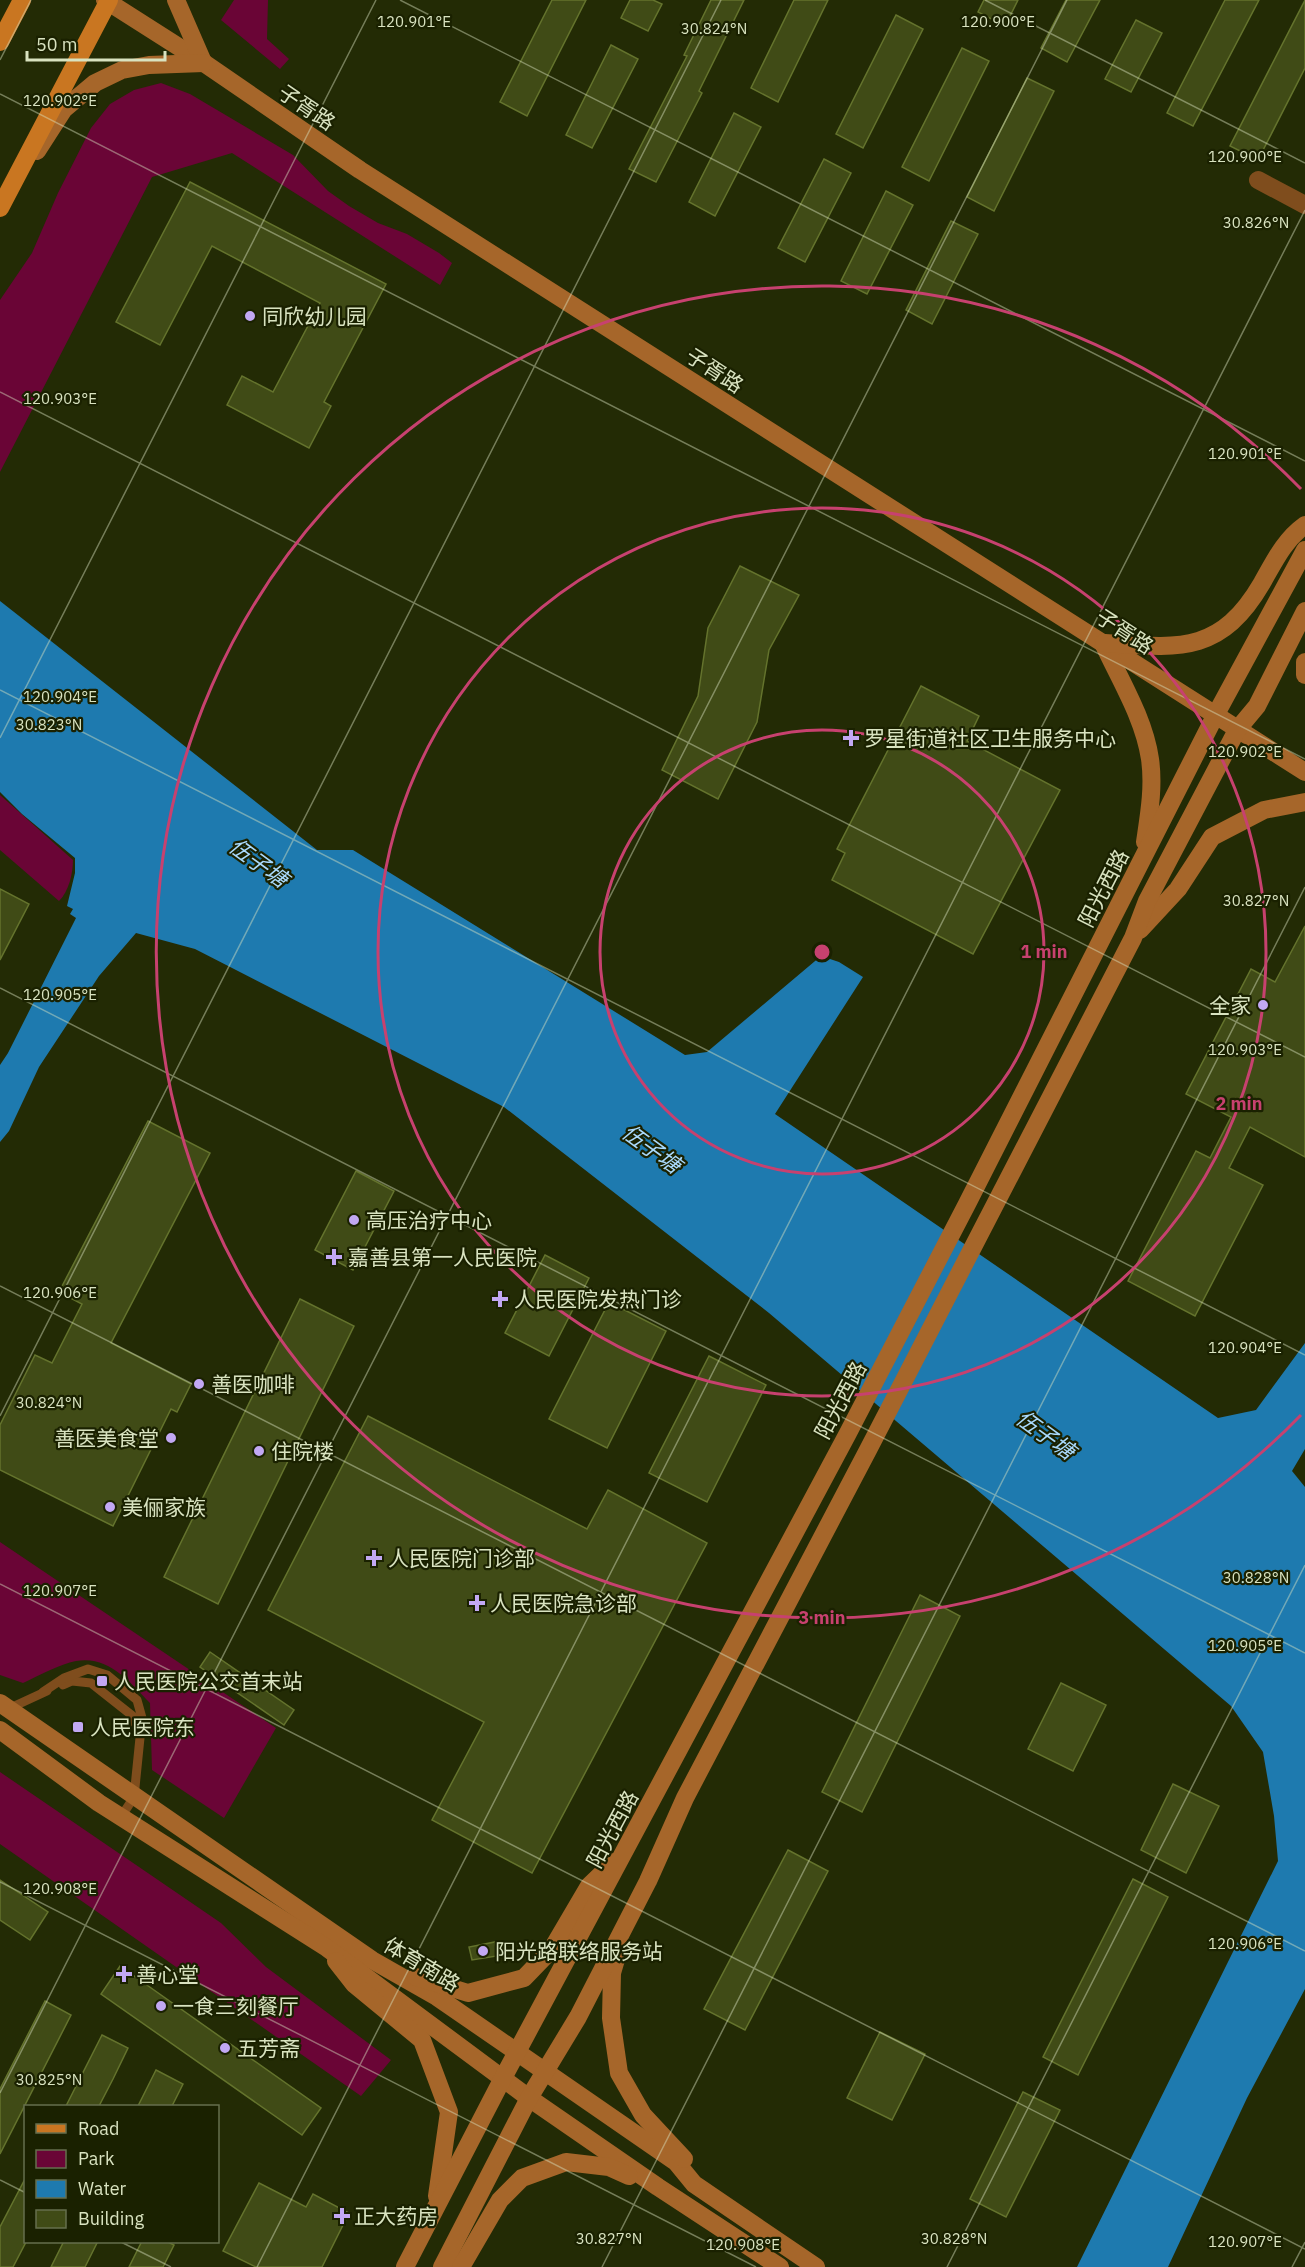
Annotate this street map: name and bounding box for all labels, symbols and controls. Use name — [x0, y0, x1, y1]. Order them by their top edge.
text: 120.901°E — [377, 12, 451, 31]
text: 120.900°E — [961, 12, 1035, 31]
text: 30.824°N — [681, 19, 747, 38]
scale bar — [27, 24, 165, 62]
text: 50 m — [36, 33, 78, 56]
street label: 子胥路 — [273, 78, 341, 136]
text: 120.902°E — [23, 91, 97, 110]
text: 120.900°E — [1208, 147, 1282, 166]
text: 30.826°N — [1223, 213, 1289, 232]
place label: 同欣幼儿园 — [262, 302, 367, 330]
marker: 同欣幼儿园 — [243, 309, 257, 323]
street label: 子胥路 — [681, 341, 749, 399]
text: 120.903°E — [23, 389, 97, 408]
text: 120.901°E — [1208, 444, 1282, 463]
street label: 子胥路 — [1091, 602, 1159, 660]
text: 120.904°E — [23, 687, 97, 706]
text: 30.823°N — [16, 715, 82, 734]
place label: 罗星街道社区卫生服务中心 — [864, 724, 1116, 752]
marker: 罗星街道社区卫生服务中心 — [842, 729, 860, 747]
text: 120.902°E — [1208, 742, 1282, 761]
water label: 伍子塘 — [224, 831, 297, 895]
street label: 阳光西路 — [1071, 844, 1135, 932]
text: 30.827°N — [1223, 891, 1289, 910]
text: 1 min — [1020, 940, 1068, 963]
centre of rings — [812, 942, 832, 962]
text: 120.905°E — [23, 985, 97, 1004]
place label: 全家 — [1209, 991, 1251, 1019]
marker: 全家 — [1256, 998, 1270, 1012]
text: 120.903°E — [1208, 1040, 1282, 1059]
text: 2 min — [1215, 1092, 1263, 1115]
water label: 伍子塘 — [617, 1117, 690, 1181]
place label: 高压治疗中心 — [366, 1206, 492, 1234]
marker: 高压治疗中心 — [347, 1213, 361, 1227]
place label: 嘉善县第一人民医院 — [348, 1243, 537, 1271]
marker: 嘉善县第一人民医院 — [325, 1248, 343, 1266]
text: 120.906°E — [23, 1283, 97, 1302]
place label: 人民医院发热门诊 — [514, 1285, 682, 1313]
marker: 人民医院发热门诊 — [491, 1290, 509, 1308]
text: 120.904°E — [1208, 1338, 1282, 1357]
street label: 阳光西路 — [808, 1356, 872, 1444]
place label: 善医咖啡 — [211, 1370, 295, 1398]
marker: 善医咖啡 — [192, 1377, 206, 1391]
text: 30.824°N — [16, 1393, 82, 1412]
water label: 伍子塘 — [1011, 1403, 1084, 1467]
place label: 善医美食堂 — [54, 1424, 159, 1452]
marker: 善医美食堂 — [164, 1431, 178, 1445]
place label: 住院楼 — [271, 1437, 334, 1465]
marker: 住院楼 — [252, 1444, 266, 1458]
place label: 美俪家族 — [122, 1493, 206, 1521]
marker: 美俪家族 — [103, 1500, 117, 1514]
place label: 人民医院门诊部 — [388, 1544, 535, 1572]
marker: 人民医院门诊部 — [365, 1549, 383, 1567]
text: 30.828°N — [1223, 1568, 1289, 1587]
text: 120.907°E — [23, 1581, 97, 1600]
place label: 人民医院急诊部 — [490, 1589, 637, 1617]
marker: 人民医院急诊部 — [468, 1594, 486, 1612]
text: 3 min — [798, 1606, 846, 1629]
text: 120.905°E — [1208, 1636, 1282, 1655]
place label: 人民医院公交首末站 — [114, 1667, 303, 1695]
marker: 人民医院公交首末站 — [95, 1674, 109, 1688]
place label: 人民医院东 — [90, 1713, 195, 1741]
marker: 人民医院东 — [71, 1720, 85, 1734]
street label: 阳光西路 — [580, 1785, 644, 1873]
text: 120.908°E — [23, 1879, 97, 1898]
street label: 体育南路 — [379, 1930, 465, 1998]
text: 120.906°E — [1208, 1934, 1282, 1953]
place label: 阳光路联络服务站 — [495, 1937, 663, 1965]
marker: 阳光路联络服务站 — [476, 1944, 490, 1958]
place label: 善心堂 — [136, 1960, 199, 1988]
marker: 善心堂 — [117, 1967, 131, 1981]
place label: 一食三刻餐厅 — [173, 1992, 299, 2020]
marker: 一食三刻餐厅 — [154, 1999, 168, 2013]
place label: 五芳斋 — [237, 2034, 300, 2062]
marker: 五芳斋 — [218, 2041, 232, 2055]
text: 30.825°N — [16, 2070, 82, 2089]
legend — [24, 2105, 219, 2243]
text: Road — [78, 2117, 119, 2140]
text: Park — [78, 2147, 115, 2170]
text: Water — [78, 2177, 127, 2200]
place label: 正大药房 — [354, 2202, 438, 2230]
text: Building — [78, 2207, 145, 2230]
marker: 正大药房 — [335, 2209, 349, 2223]
text: 30.827°N — [576, 2229, 642, 2248]
text: 30.828°N — [921, 2229, 987, 2248]
text: 120.907°E — [1208, 2232, 1282, 2251]
text: 120.908°E — [706, 2235, 780, 2254]

